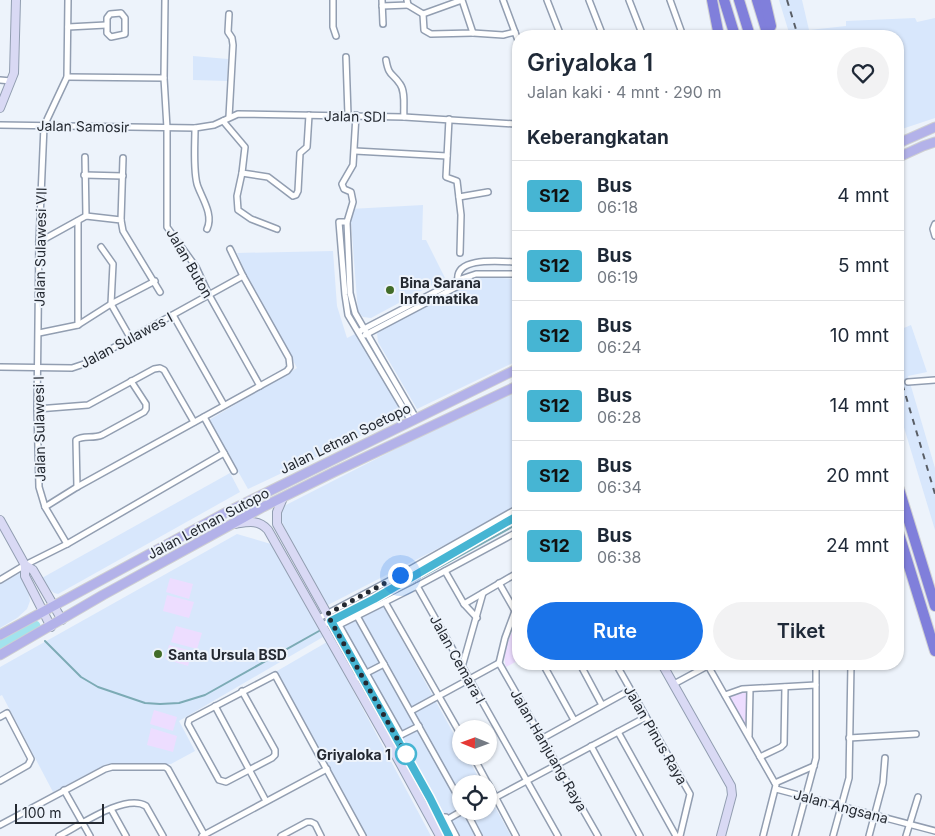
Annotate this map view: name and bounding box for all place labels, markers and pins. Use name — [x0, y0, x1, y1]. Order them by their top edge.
place label: Bina Sarana Informatika — [400, 274, 481, 307]
marker: Bina Sarana Informatika — [384, 284, 396, 296]
place label: Santa Ursula BSD — [168, 646, 287, 663]
marker: Santa Ursula BSD — [152, 648, 164, 660]
marker: Griyaloka 1 — [395, 743, 417, 765]
place label: Griyaloka 1 — [316, 746, 391, 763]

